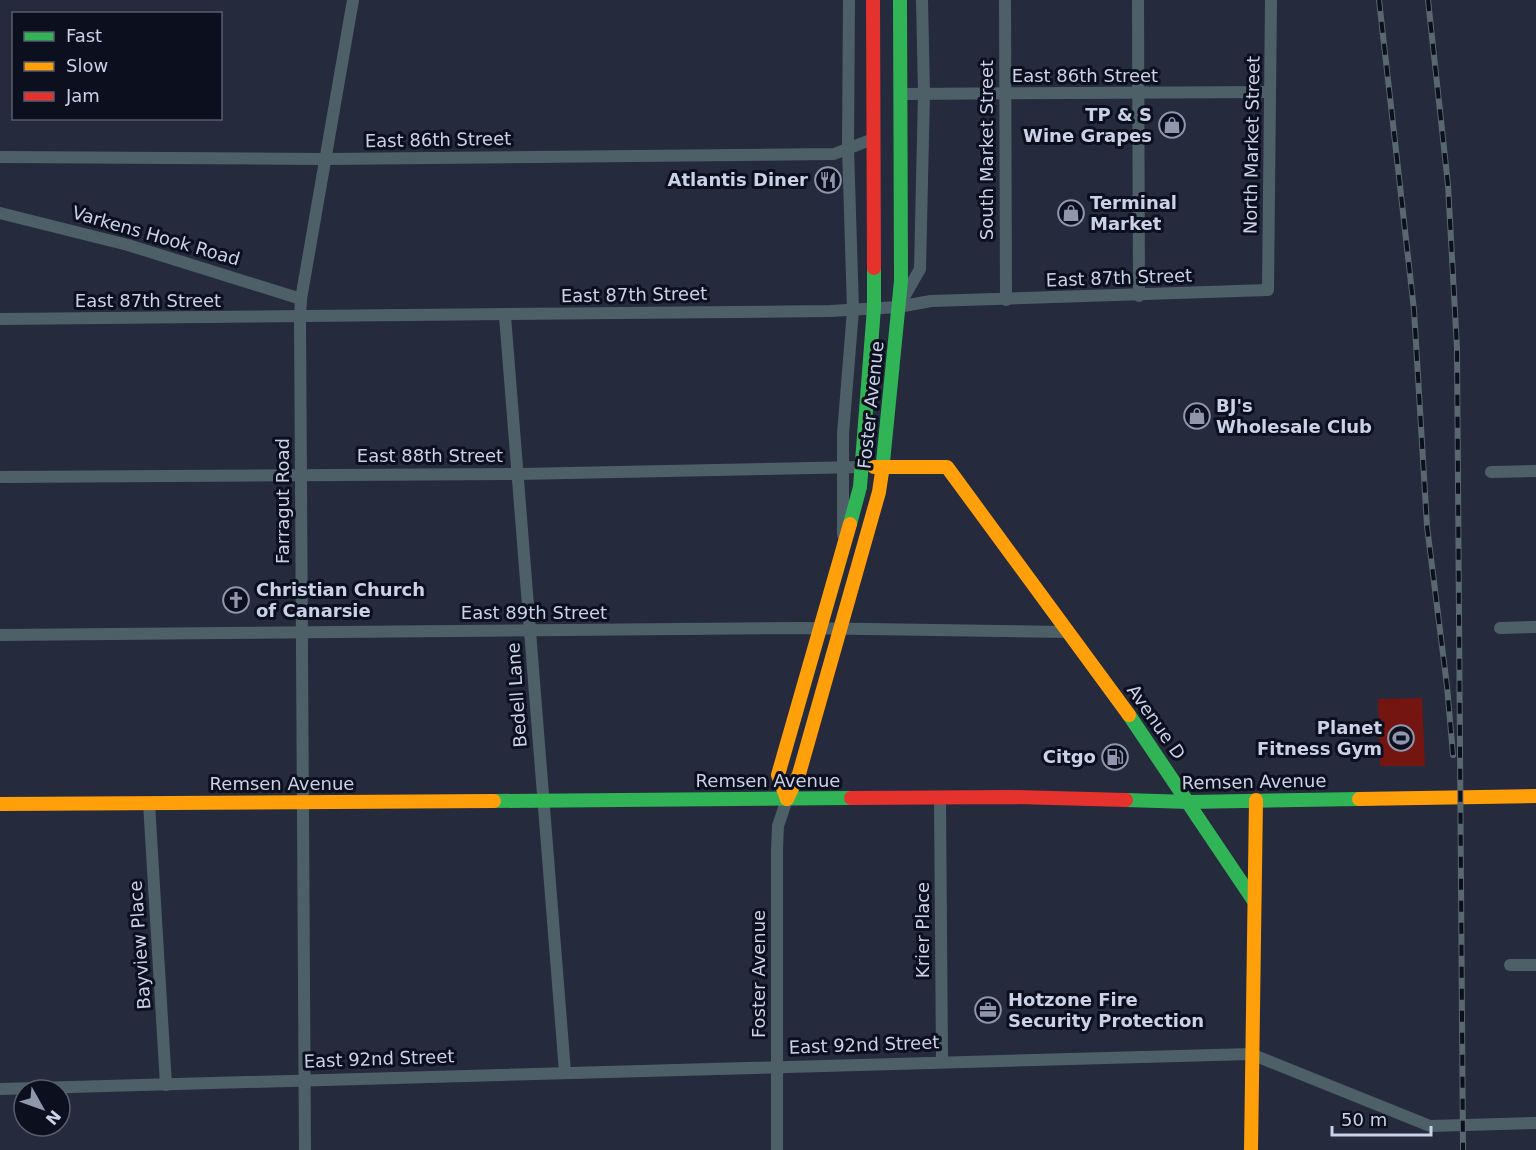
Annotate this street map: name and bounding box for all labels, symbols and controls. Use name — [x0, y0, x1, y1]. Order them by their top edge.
legend — [12, 12, 222, 120]
text: Fast — [66, 25, 102, 46]
text: Slow — [66, 55, 108, 76]
street label: North Market Street — [1239, 56, 1264, 234]
street label: South Market Street — [976, 60, 997, 240]
street label: East 86th Street — [1012, 65, 1158, 86]
text: Jam — [65, 85, 100, 106]
place label: TP & S Wine Grapes — [1023, 104, 1152, 146]
shop icon: TP & S Wine Grapes — [1157, 110, 1187, 140]
street label: East 86th Street — [365, 128, 511, 151]
restaurant icon: Atlantis Diner — [813, 165, 843, 195]
place label: Atlantis Diner — [668, 169, 808, 190]
place label: Terminal Market — [1090, 192, 1177, 234]
shop icon: Terminal Market — [1056, 198, 1086, 228]
street label: Varkens Hook Road — [70, 202, 242, 270]
street label: East 87th Street — [1045, 264, 1192, 291]
street label: East 87th Street — [561, 283, 707, 306]
street label: East 87th Street — [75, 290, 221, 311]
street label: Foster Avenue — [853, 340, 888, 470]
place label: BJ's Wholesale Club — [1216, 395, 1372, 437]
shop icon: BJ's Wholesale Club — [1182, 401, 1212, 431]
street label: Farragut Road — [272, 438, 293, 564]
street label: East 88th Street — [357, 445, 503, 466]
place label: Christian Church of Canarsie — [256, 579, 425, 621]
church icon: Christian Church of Canarsie — [221, 585, 251, 615]
street label: East 89th Street — [461, 602, 607, 623]
street label: Bedell Lane — [502, 642, 531, 748]
street label: Avenue D — [1123, 680, 1190, 763]
place label: Planet Fitness Gym — [1257, 717, 1382, 759]
sports icon: Planet Fitness Gym — [1386, 723, 1416, 753]
fuel station icon: Citgo — [1100, 742, 1130, 772]
place label: Citgo — [1043, 746, 1096, 767]
street label: Remsen Avenue — [696, 770, 840, 791]
street label: Remsen Avenue — [1181, 770, 1327, 793]
street label: Remsen Avenue — [210, 773, 354, 794]
street label: Bayview Place — [125, 880, 154, 1010]
street label: Krier Place — [912, 882, 933, 978]
street label: Foster Avenue — [748, 910, 769, 1038]
place label: Hotzone Fire Security Protection — [1008, 989, 1204, 1031]
office icon: Hotzone Fire Security Protection — [973, 995, 1003, 1025]
street label: East 92nd Street — [788, 1031, 940, 1058]
street label: East 92nd Street — [303, 1045, 455, 1072]
north arrow — [12, 1078, 72, 1138]
scale bar — [1332, 1099, 1431, 1137]
text: N — [42, 1106, 65, 1129]
text: 50 m — [1341, 1109, 1387, 1130]

